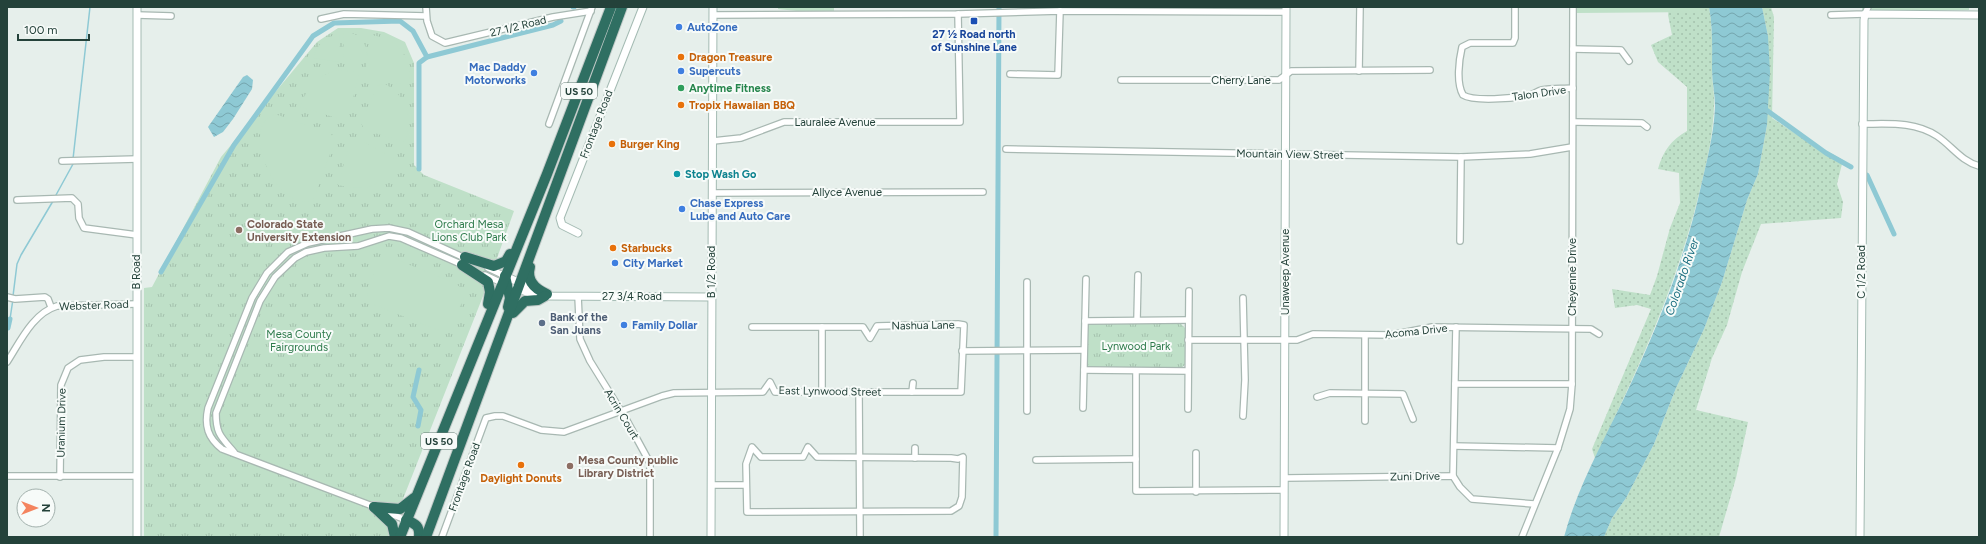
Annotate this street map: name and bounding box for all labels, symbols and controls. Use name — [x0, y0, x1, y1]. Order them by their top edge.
street label: 27 1/2 Road — [489, 13, 548, 40]
scale bar — [18, 16, 89, 42]
marker: 27 ½ Road north of Sunshine Lane — [969, 16, 979, 26]
place label: AutoZone — [687, 21, 738, 34]
marker: AutoZone — [674, 22, 684, 32]
text: 100 m — [24, 23, 58, 37]
place label: 27 ½ Road north of Sunshine Lane — [931, 28, 1017, 54]
place label: Dragon Treasure — [689, 51, 772, 64]
marker: Dragon Treasure — [676, 52, 686, 62]
place label: Mac Daddy Motorworks — [465, 61, 527, 87]
place label: Supercuts — [689, 65, 741, 78]
marker: Supercuts — [676, 66, 686, 76]
marker: Mac Daddy Motorworks — [529, 68, 539, 78]
street label: Cherry Lane — [1211, 74, 1271, 87]
place label: Anytime Fitness — [689, 82, 771, 95]
road number: US 50 — [561, 83, 597, 99]
marker: Anytime Fitness — [676, 83, 686, 93]
street label: Talon Drive — [1511, 83, 1567, 104]
street label: Frontage Road — [577, 88, 615, 160]
place label: Tropix Hawaiian BBQ — [689, 99, 795, 112]
marker: Tropix Hawaiian BBQ — [676, 100, 686, 110]
street label: Lauralee Avenue — [794, 116, 876, 129]
place label: Burger King — [620, 138, 680, 151]
marker: Burger King — [607, 139, 617, 149]
street label: Mountain View Street — [1236, 147, 1344, 162]
place label: Stop Wash Go — [685, 168, 757, 181]
marker: Stop Wash Go — [672, 169, 682, 179]
street label: Allyce Avenue — [812, 186, 882, 199]
place label: Chase Express Lube and Auto Care — [690, 197, 790, 223]
marker: Chase Express Lube and Auto Care — [677, 204, 687, 214]
place label: Colorado State University Extension — [247, 218, 351, 244]
park label: Orchard Mesa Lions Club Park — [431, 218, 507, 244]
marker: Colorado State University Extension — [234, 225, 244, 235]
street label: Unaweep Avenue — [1279, 229, 1292, 315]
water label: Colorado River — [1662, 236, 1702, 317]
street label: Cheyenne Drive — [1566, 238, 1579, 316]
place label: Starbucks — [621, 242, 672, 255]
marker: Starbucks — [608, 243, 618, 253]
street label: C 1/2 Road — [1855, 245, 1868, 299]
street label: B 1/2 Road — [705, 246, 718, 298]
street label: B Road — [130, 255, 143, 289]
place label: City Market — [623, 257, 683, 270]
marker: City Market — [610, 258, 620, 268]
street label: 27 3/4 Road — [602, 290, 662, 303]
street label: Webster Road — [59, 298, 129, 313]
place label: Bank of the San Juans — [550, 311, 608, 337]
marker: Bank of the San Juans — [537, 318, 547, 328]
street label: Nashua Lane — [891, 318, 955, 333]
place label: Family Dollar — [632, 319, 698, 332]
marker: Family Dollar — [619, 320, 629, 330]
street label: Acoma Drive — [1384, 322, 1448, 341]
park label: Mesa County Fairgrounds — [266, 328, 332, 354]
park label: Lynwood Park — [1102, 340, 1171, 353]
street label: East Lynwood Street — [778, 384, 882, 399]
street label: Acrin Court — [601, 387, 642, 442]
street label: Uranium Drive — [54, 388, 69, 458]
road number: US 50 — [421, 433, 457, 449]
street label: Frontage Road — [446, 441, 483, 513]
place label: Mesa County public Library District — [578, 454, 678, 480]
marker: Daylight Donuts — [516, 460, 526, 470]
marker: Mesa County public Library District — [565, 461, 575, 471]
street label: Zuni Drive — [1390, 470, 1440, 483]
place label: Daylight Donuts — [480, 472, 562, 485]
north arrow — [16, 488, 56, 528]
text: N — [39, 504, 52, 512]

